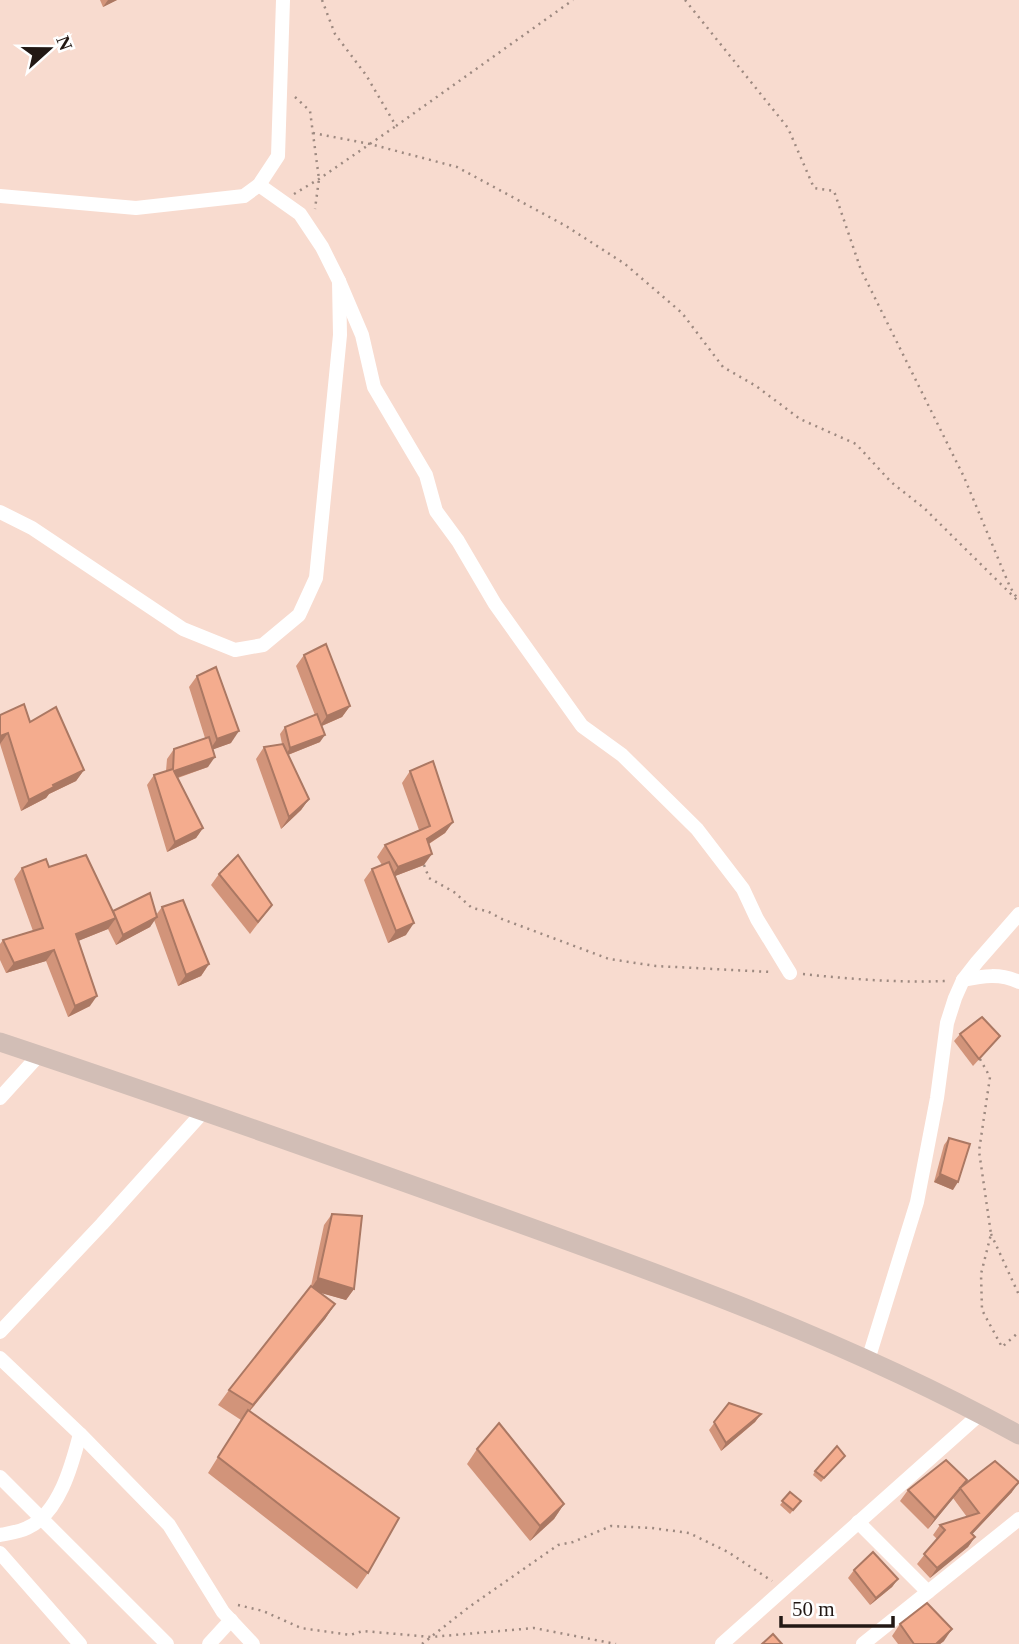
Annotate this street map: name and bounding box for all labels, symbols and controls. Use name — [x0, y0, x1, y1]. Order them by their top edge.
north arrow — [14, 14, 84, 84]
text: N — [52, 33, 77, 54]
scale bar — [781, 1584, 893, 1628]
text: 50 m — [792, 1597, 835, 1621]

